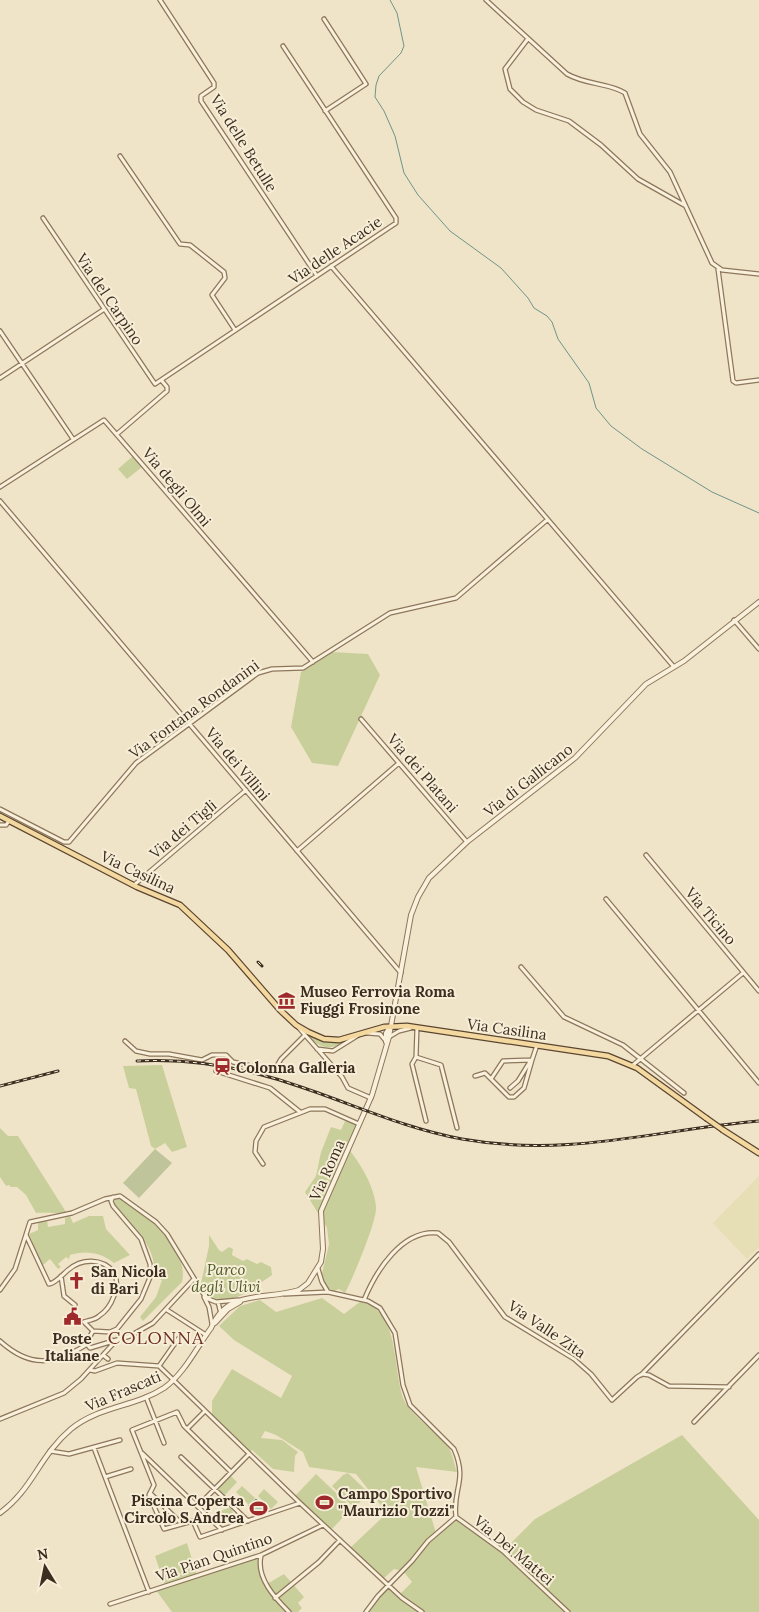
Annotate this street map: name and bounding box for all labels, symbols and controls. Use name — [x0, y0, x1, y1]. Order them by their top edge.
street label: Via delle Betulle — [206, 90, 282, 195]
street label: Via delle Acacie — [284, 212, 385, 289]
street label: Via del Carpino — [72, 249, 148, 349]
street label: Via degli Olmi — [138, 443, 215, 530]
street label: Via Fontana Rondanini — [124, 655, 263, 763]
street label: Via dei Villini — [201, 723, 274, 805]
street label: Via dei Platani — [383, 729, 462, 816]
street label: Via di Gallicano — [479, 739, 576, 821]
street label: Via dei Tigli — [145, 796, 220, 863]
street label: Via Casilina — [97, 846, 178, 898]
street label: Via Ticino — [681, 883, 741, 949]
place label: Museo Ferrovia Roma Fiuggi Frosinone — [300, 982, 455, 1018]
museum icon: Museo Ferrovia Roma Fiuggi Frosinone — [276, 990, 296, 1010]
street label: Via Casilina — [465, 1014, 548, 1044]
station icon: Colonna Galleria — [212, 1057, 232, 1077]
place label: Colonna Galleria — [236, 1058, 356, 1077]
street label: Via Roma — [305, 1136, 349, 1204]
park label: Parco degli Ulivi — [191, 1260, 261, 1296]
place label: San Nicola di Bari — [91, 1262, 166, 1298]
church icon: San Nicola di Bari — [67, 1270, 87, 1290]
street label: Via Valle Zita — [504, 1295, 590, 1362]
public building icon: Poste Italiane — [62, 1307, 82, 1327]
district label: COLONNA — [108, 1326, 204, 1349]
place label: Poste Italiane — [45, 1329, 99, 1365]
street label: Via Frascati — [81, 1367, 164, 1416]
place label: Campo Sportivo "Maurizio Tozzi" — [338, 1484, 454, 1520]
place label: Piscina Coperta Circolo S.Andrea — [124, 1491, 244, 1527]
sports icon: Campo Sportivo "Maurizio Tozzi" — [314, 1492, 334, 1512]
sports icon: Piscina Coperta Circolo S.Andrea — [248, 1499, 268, 1519]
street label: Via Dei Mattei — [469, 1510, 558, 1589]
street label: Via Pian Quintino — [152, 1528, 275, 1586]
north arrow — [20, 1542, 70, 1592]
text: N — [36, 1544, 50, 1564]

